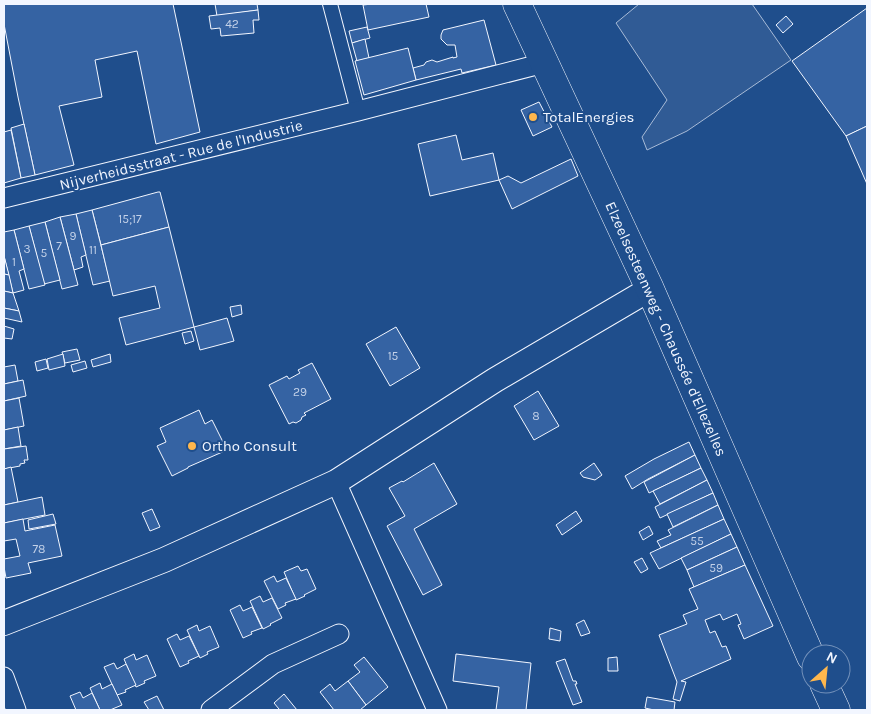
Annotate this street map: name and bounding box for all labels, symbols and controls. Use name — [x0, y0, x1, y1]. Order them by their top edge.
house number: 42 — [225, 17, 239, 31]
place label: TotalEnergies — [543, 108, 635, 126]
marker: TotalEnergies — [527, 111, 539, 123]
street label: Nijverheidsstraat - Rue de l'Industrie — [58, 116, 304, 194]
street label: Elzeelsesteenweg - Chaussée d'Ellezelles — [601, 199, 731, 459]
house number: 15;17 — [118, 212, 142, 226]
house number: 9 — [70, 229, 77, 243]
house number: 7 — [56, 239, 62, 253]
house number: 3 — [23, 242, 31, 256]
house number: 11 — [89, 243, 97, 257]
house number: 5 — [41, 246, 48, 260]
house number: 1 — [12, 255, 16, 269]
house number: 15 — [388, 349, 399, 363]
house number: 29 — [293, 385, 307, 399]
house number: 8 — [532, 409, 540, 423]
place label: Ortho Consult — [202, 437, 297, 455]
marker: Ortho Consult — [186, 440, 198, 452]
house number: 55 — [690, 534, 704, 548]
house number: 78 — [32, 542, 46, 556]
house number: 59 — [709, 561, 723, 575]
north arrow — [801, 644, 851, 694]
text: N — [823, 648, 840, 668]

